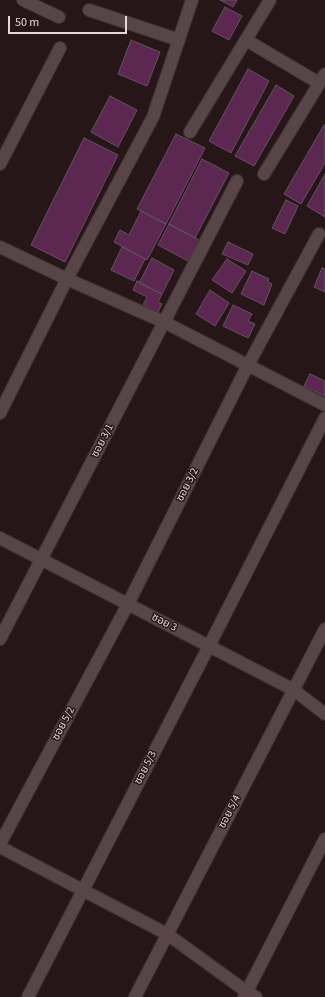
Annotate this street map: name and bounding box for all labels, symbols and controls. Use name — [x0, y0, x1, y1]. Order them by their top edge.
scale bar — [10, 8, 129, 34]
text: 50 m — [15, 14, 39, 31]
street label: ซอย 3/1 — [89, 422, 117, 460]
street label: ซอย 3/2 — [174, 466, 202, 504]
street label: ซอย 3 — [149, 611, 179, 635]
street label: ซอย 5/2 — [50, 705, 78, 743]
street label: ซอย 5/3 — [132, 749, 160, 787]
street label: ซอย 5/4 — [216, 793, 244, 831]

